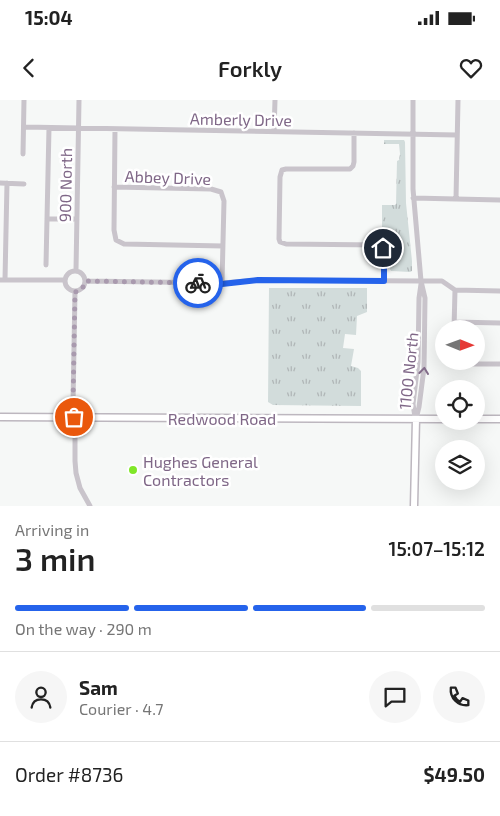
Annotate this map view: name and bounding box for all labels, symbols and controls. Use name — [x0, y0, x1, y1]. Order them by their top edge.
text: 15:04 — [25, 6, 73, 29]
icon: back — [15, 54, 43, 82]
icon: heart — [457, 54, 485, 82]
text: Forkly — [218, 55, 282, 81]
street label: Amberly Drive — [190, 109, 292, 129]
street label: 900 North — [55, 148, 75, 222]
street label: Abbey Drive — [124, 166, 212, 188]
pin — [362, 227, 404, 269]
icon: home — [369, 234, 397, 262]
courier — [173, 258, 223, 308]
icon: bike — [184, 269, 212, 297]
north arrow — [435, 320, 485, 370]
map controls — [435, 320, 485, 490]
street label: 1100 North — [394, 331, 422, 411]
one-way arrow — [418, 367, 429, 375]
button: locate — [435, 380, 485, 430]
pin — [53, 396, 95, 438]
icon: bag — [60, 403, 88, 431]
street label: Redwood Road — [168, 409, 276, 428]
button: layers — [435, 440, 485, 490]
place label: Hughes General Contractors — [143, 452, 258, 489]
marker: Hughes General Contractors — [127, 464, 139, 476]
text: Arriving in — [15, 520, 89, 539]
text: 15:07–15:12 — [389, 537, 485, 560]
text: 3 min — [15, 539, 96, 577]
text: On the way · 290 m — [15, 619, 152, 638]
button: person — [15, 671, 67, 723]
button: chat — [369, 671, 421, 723]
button: phone — [433, 671, 485, 723]
text: Sam — [79, 676, 118, 699]
text: Courier · 4.7 — [79, 699, 163, 718]
text: Order #8736 — [15, 763, 123, 786]
text: $49.50 — [424, 763, 485, 786]

